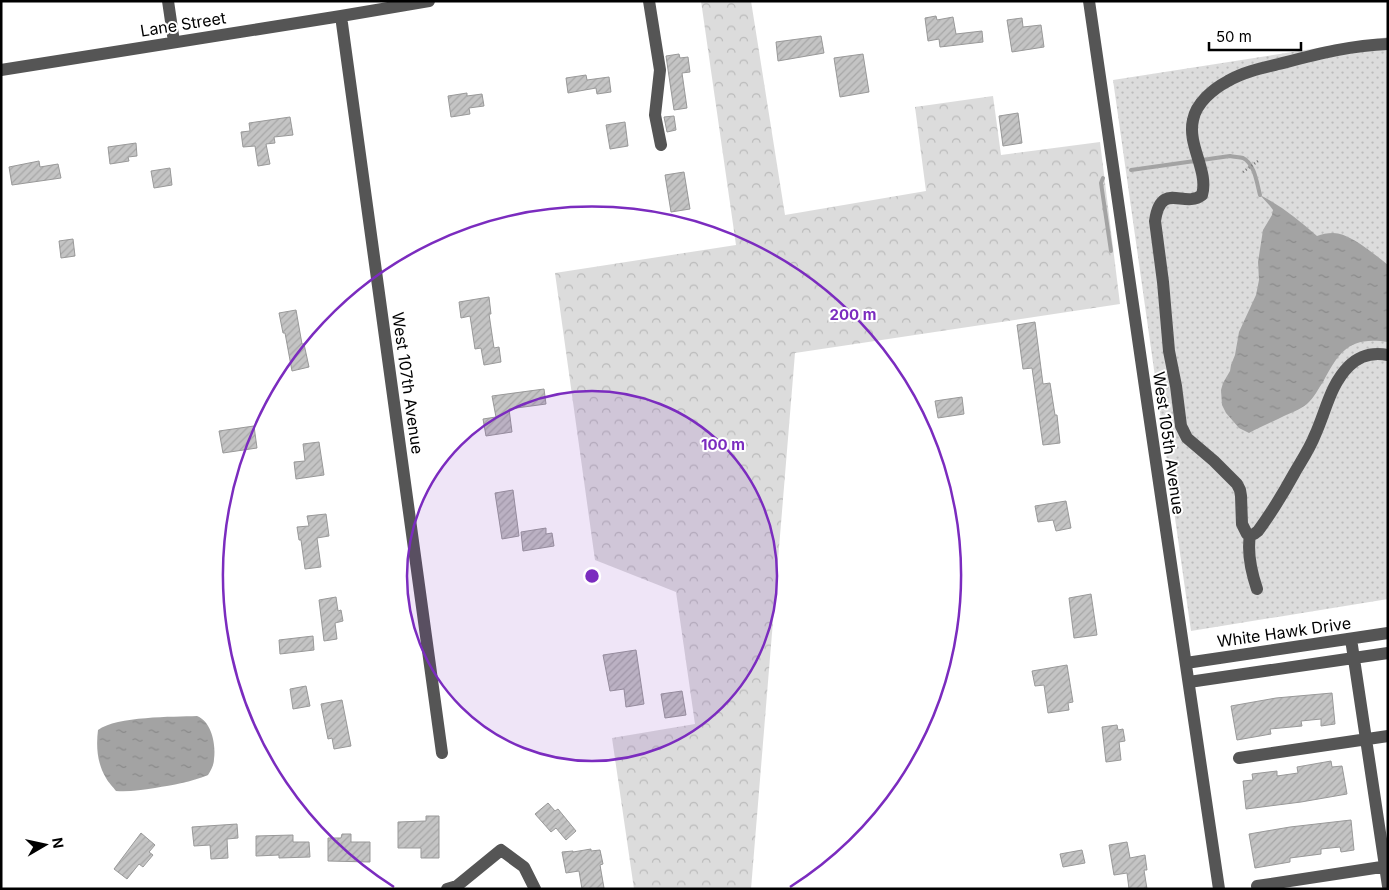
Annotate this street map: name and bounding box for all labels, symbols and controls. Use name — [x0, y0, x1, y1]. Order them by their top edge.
street label: Lane Street — [139, 7, 227, 41]
scale bar — [1209, 20, 1302, 52]
text: 50 m — [1216, 27, 1252, 46]
text: 200 m — [830, 305, 876, 324]
street label: West 107th Avenue — [388, 311, 428, 455]
street label: West 105th Avenue — [1149, 370, 1189, 516]
text: 100 m — [701, 435, 745, 454]
centre of rings — [583, 567, 601, 585]
street label: White Hawk Drive — [1216, 613, 1352, 651]
north arrow — [20, 820, 70, 870]
text: N — [49, 836, 68, 849]

